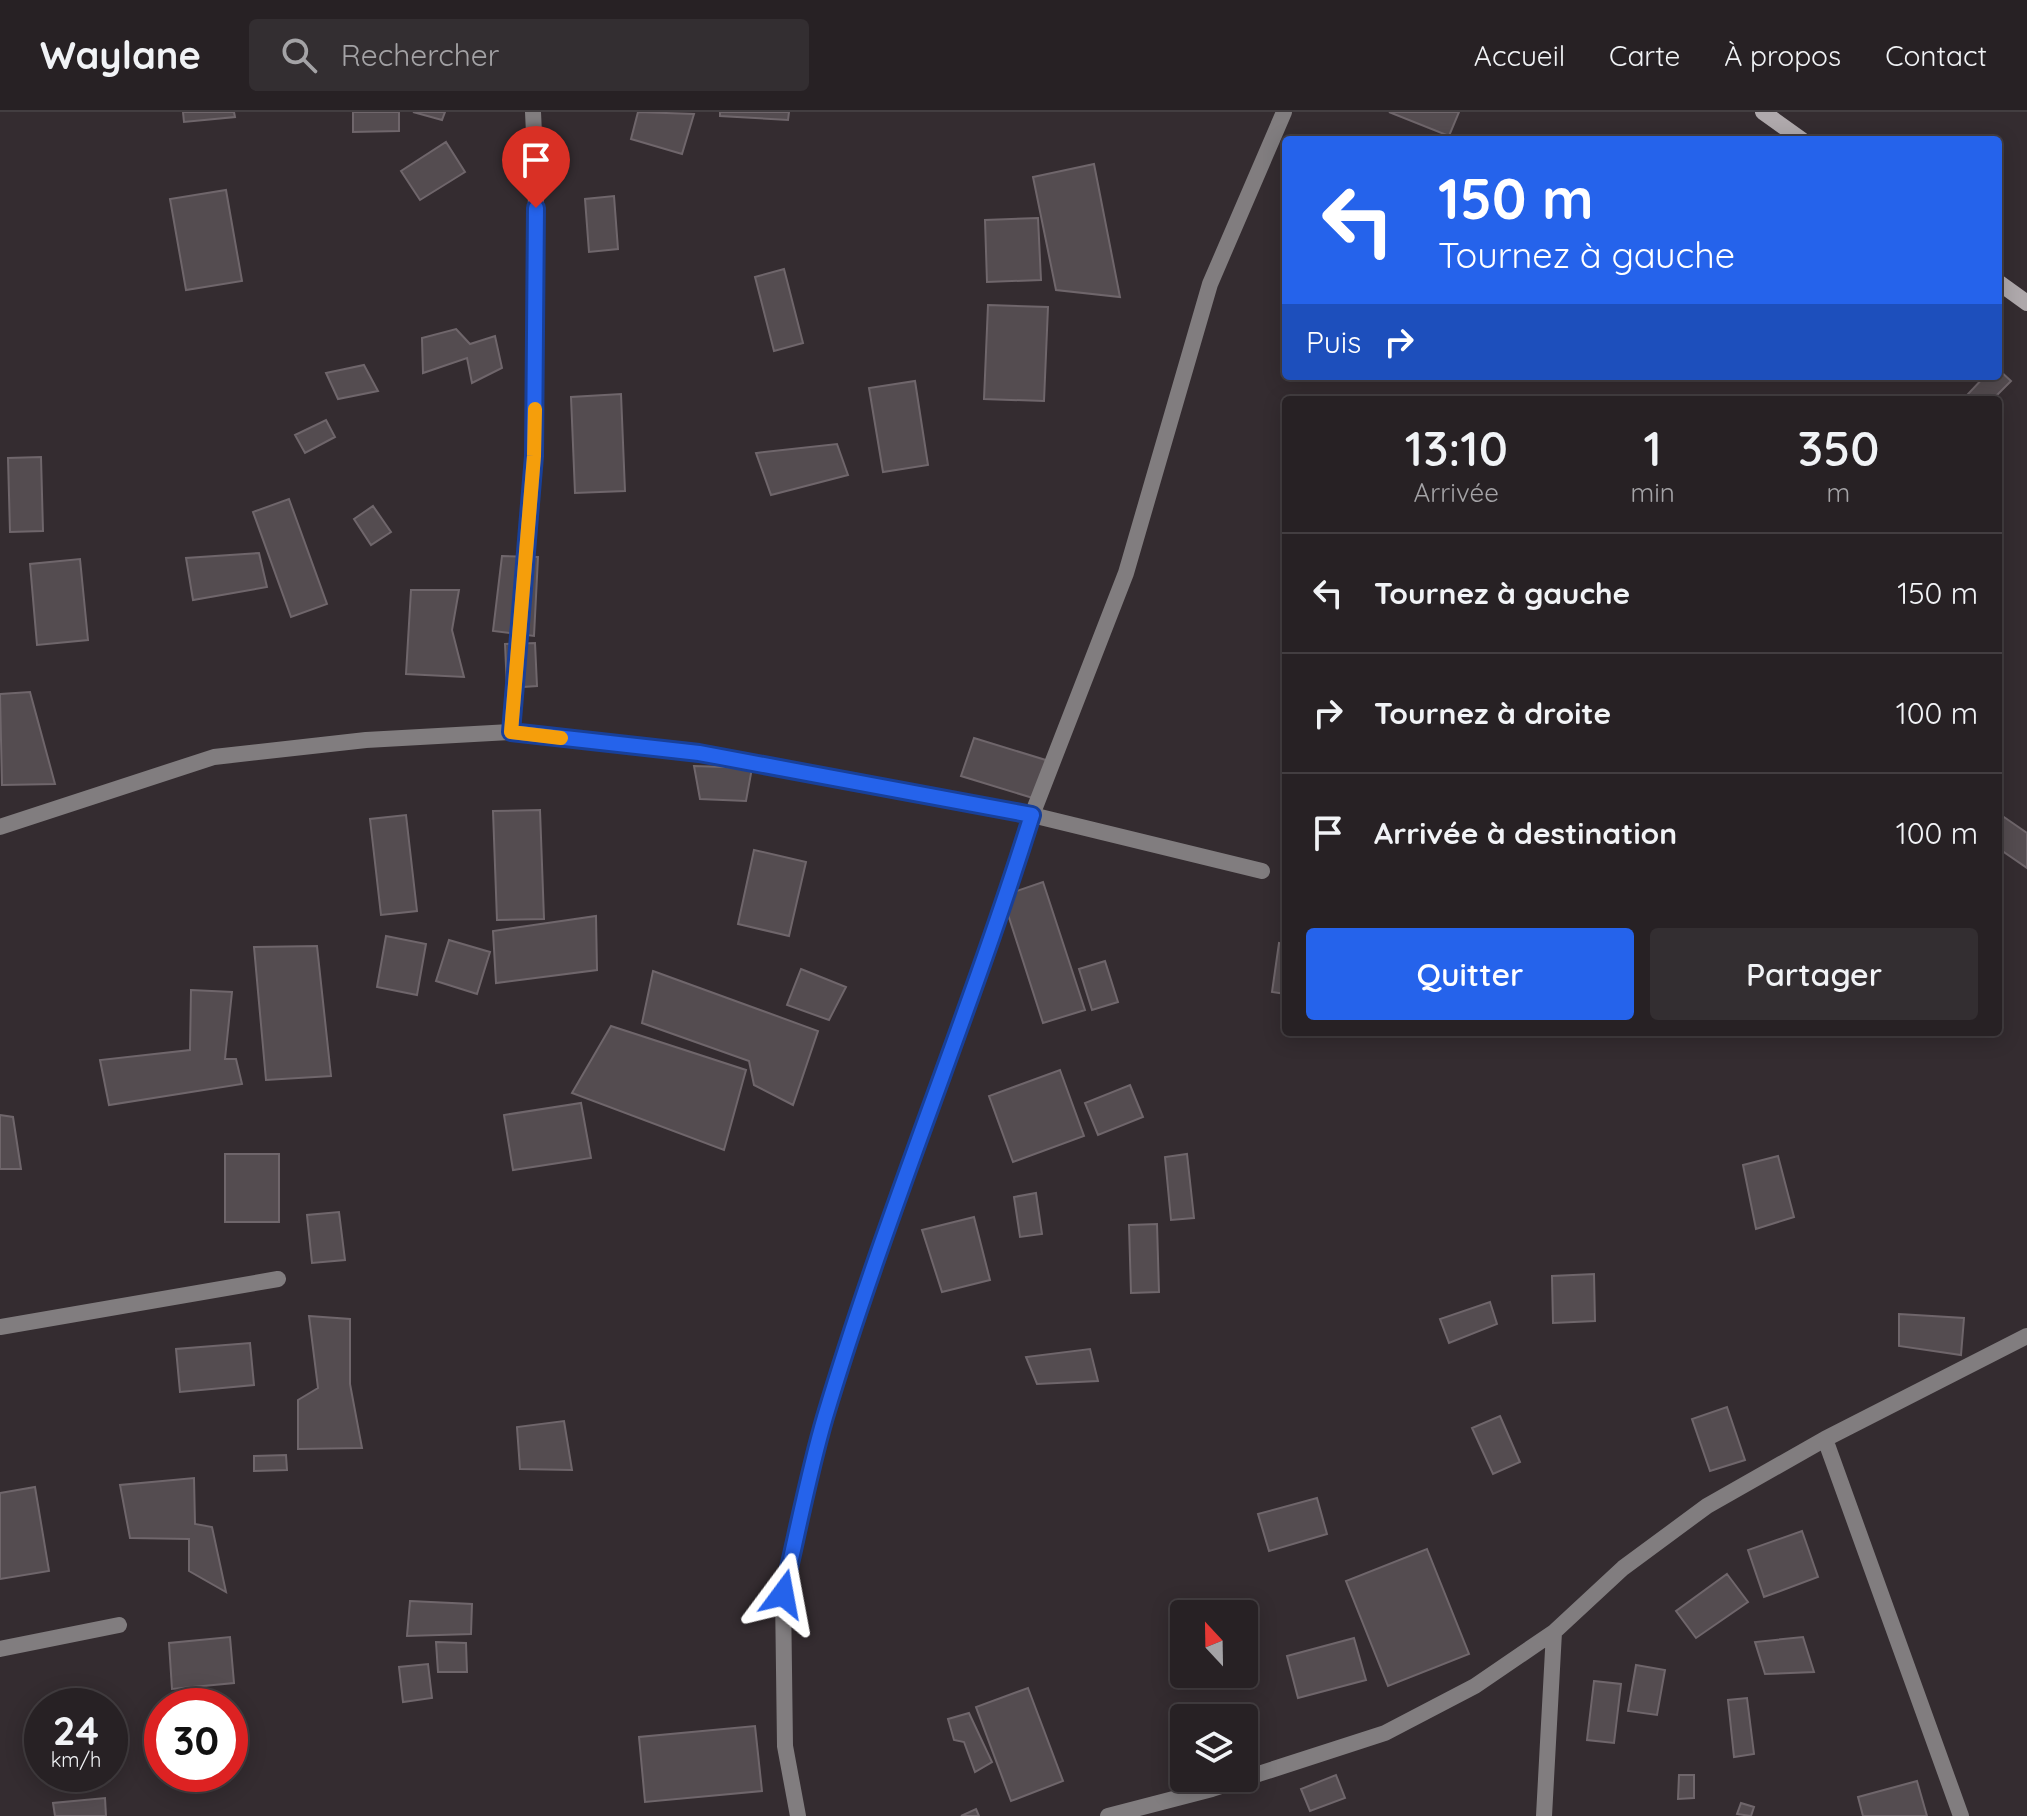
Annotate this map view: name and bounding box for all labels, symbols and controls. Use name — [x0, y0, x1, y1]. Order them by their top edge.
search box — [249, 19, 809, 91]
text: Waylane — [40, 31, 201, 79]
icon: search — [277, 33, 321, 77]
text: Rechercher — [341, 36, 499, 74]
text: Accueil — [1474, 38, 1565, 73]
text: Carte — [1609, 38, 1680, 73]
text: À propos — [1724, 38, 1841, 73]
text: Contact — [1885, 38, 1987, 73]
pin — [502, 126, 570, 208]
icon: arrive — [514, 138, 558, 182]
text: 150 m — [1438, 163, 1594, 233]
icon: left — [1306, 168, 1410, 272]
text: Tournez à gauche — [1438, 232, 1735, 277]
icon: right — [1377, 320, 1421, 364]
text: Puis — [1306, 323, 1361, 361]
text: 13:10 — [1405, 418, 1508, 478]
text: 1 — [1643, 418, 1662, 478]
text: 350 — [1797, 418, 1879, 478]
text: Arrivée — [1414, 476, 1499, 509]
text: min — [1631, 476, 1675, 509]
text: m — [1827, 476, 1850, 509]
icon: left — [1306, 571, 1350, 615]
text: Tournez à gauche — [1374, 574, 1630, 612]
text: 150 m — [1897, 574, 1978, 612]
icon: right — [1306, 691, 1350, 735]
text: Tournez à droite — [1374, 694, 1611, 732]
text: 100 m — [1896, 694, 1978, 732]
icon: arrive — [1306, 811, 1350, 855]
text: Arrivée à destination — [1374, 814, 1677, 852]
text: 100 m — [1896, 814, 1978, 852]
button: Quitter — [1306, 928, 1634, 1020]
button: Partager — [1650, 928, 1978, 1020]
position arrow — [741, 1552, 825, 1636]
north arrow — [1170, 1600, 1258, 1688]
map controls — [1170, 1600, 1258, 1792]
speed limit sign: 30 — [144, 1688, 248, 1792]
button: layers — [1170, 1704, 1258, 1792]
text: 24 — [53, 1705, 99, 1755]
text: km/h — [51, 1747, 101, 1772]

